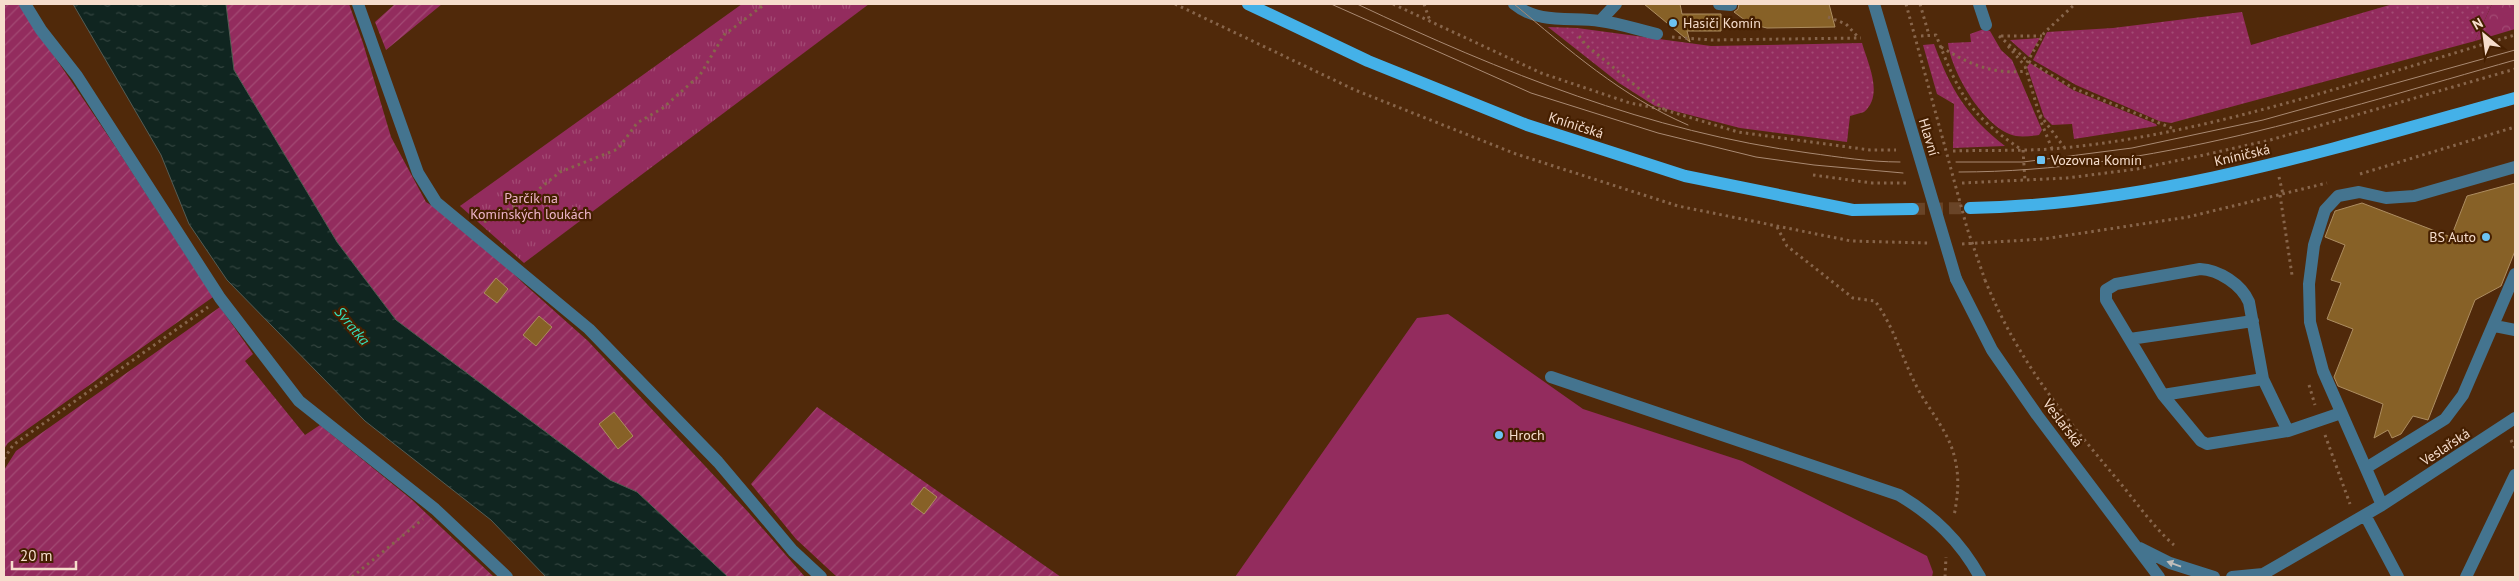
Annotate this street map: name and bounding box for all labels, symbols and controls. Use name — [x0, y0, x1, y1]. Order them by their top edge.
north arrow — [2459, 10, 2509, 60]
place label: Hasiči Komín — [1683, 14, 1761, 32]
text: N — [2469, 14, 2486, 34]
marker: Hasiči Komín — [1667, 17, 1679, 29]
street label: Kníničská — [1546, 108, 1606, 142]
street label: Hlavní — [1915, 116, 1943, 158]
street label: Kníničská — [2212, 140, 2272, 170]
place label: Vozovna Komín — [2050, 151, 2142, 169]
marker: Vozovna Komín — [2035, 154, 2047, 166]
park label: Parčík na Komínských loukách — [470, 189, 592, 223]
place label: BS Auto — [2429, 228, 2476, 246]
marker: BS Auto — [2480, 231, 2492, 243]
water label: Svratka — [331, 302, 375, 349]
street label: Veslařská — [2039, 395, 2087, 451]
street label: Veslařská — [2416, 424, 2473, 470]
place label: Hroch — [1509, 426, 1545, 444]
marker: Hroch — [1493, 429, 1505, 441]
scale bar — [12, 538, 76, 570]
text: 20 m — [20, 546, 53, 565]
one-way arrow — [2166, 560, 2181, 568]

